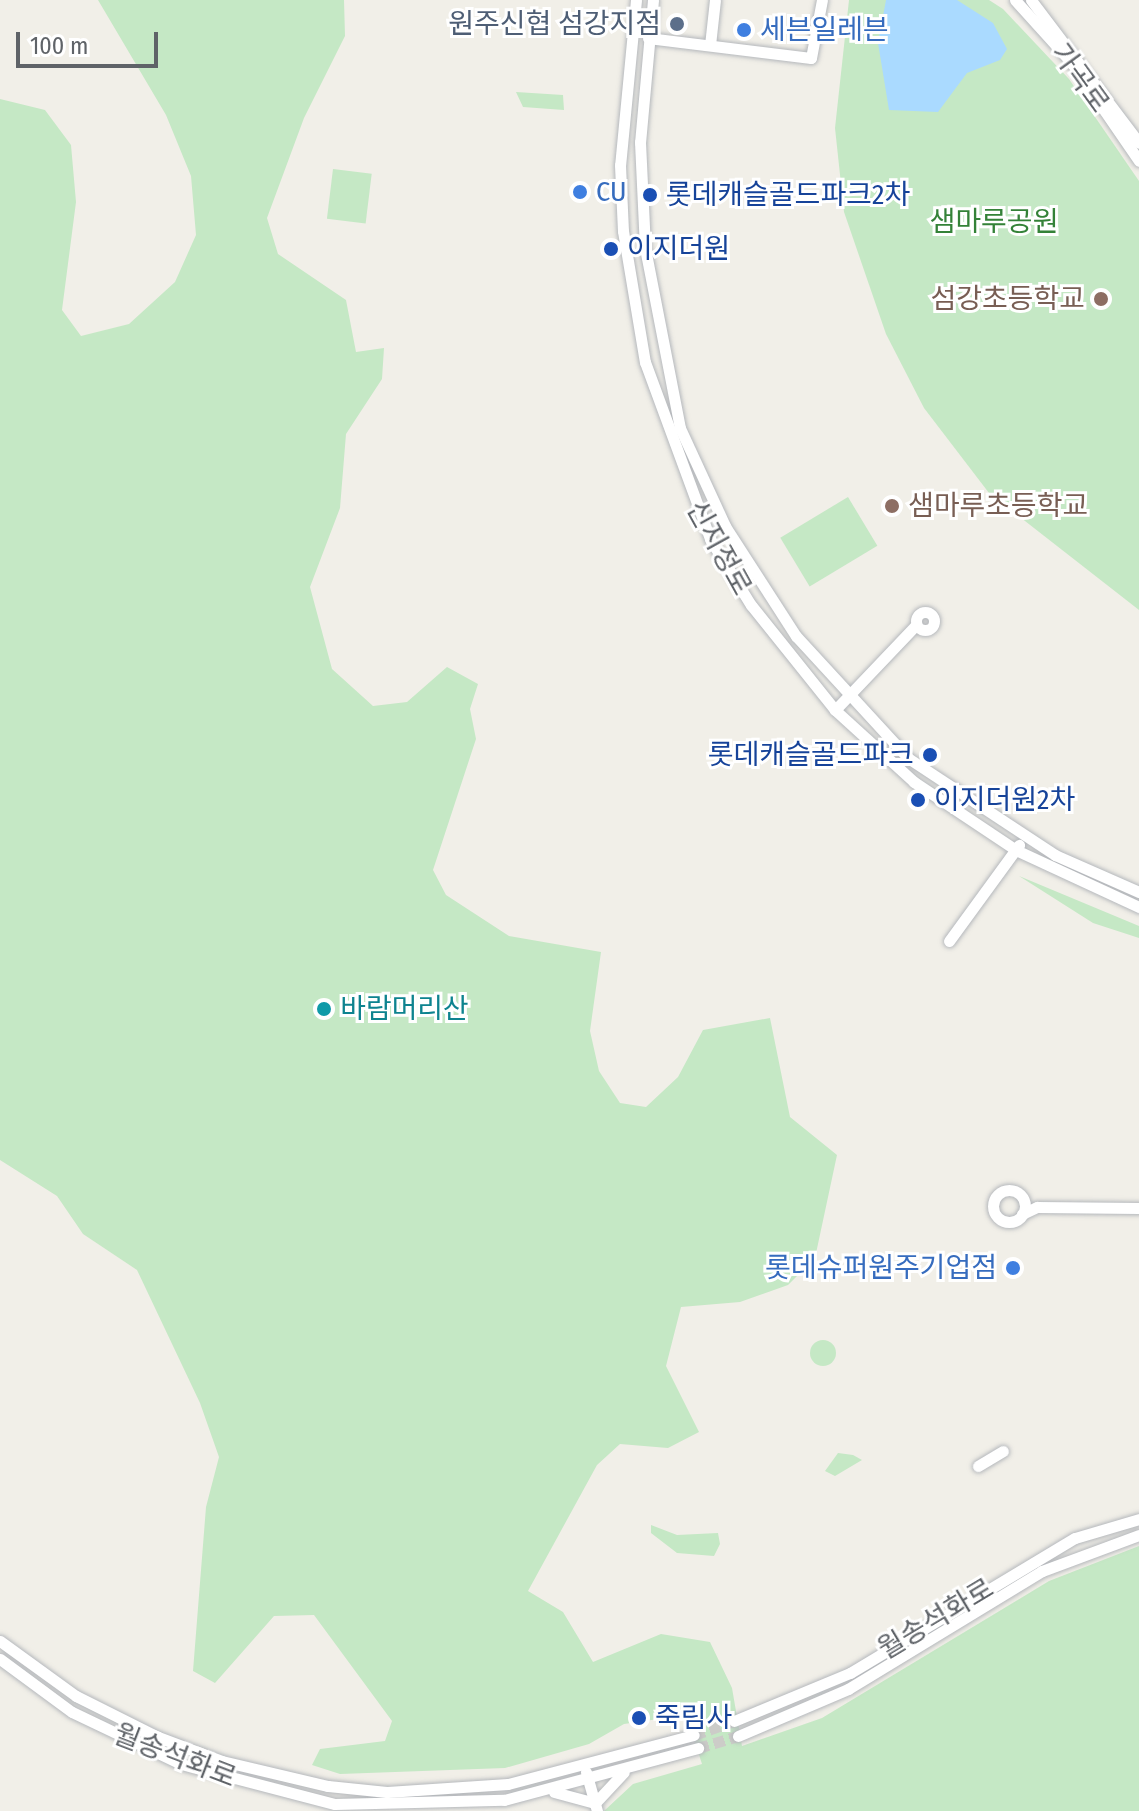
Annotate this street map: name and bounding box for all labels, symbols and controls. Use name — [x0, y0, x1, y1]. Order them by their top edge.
place label: 원주신협 섬강지점 — [448, 7, 661, 41]
place label: 세븐일레븐 — [760, 13, 889, 47]
marker: 원주신협 섬강지점 — [668, 15, 686, 33]
scale bar — [20, 16, 162, 66]
marker: 세븐일레븐 — [735, 21, 753, 39]
text: 100 m — [30, 32, 88, 60]
street label: 가곡로 — [1044, 37, 1116, 119]
place label: CU — [596, 175, 626, 209]
place label: 롯데캐슬골드파크2차 — [666, 178, 910, 212]
marker: CU — [571, 183, 589, 201]
marker: 롯데캐슬골드파크2차 — [641, 186, 659, 204]
park label: 샘마루공원 — [930, 205, 1058, 239]
place label: 이지더원 — [627, 232, 730, 266]
marker: 이지더원 — [602, 240, 620, 258]
place label: 섬강초등학교 — [930, 282, 1085, 316]
marker: 섬강초등학교 — [1092, 290, 1110, 308]
place label: 샘마루초등학교 — [908, 489, 1088, 523]
street label: 신지정로 — [679, 495, 759, 601]
marker: 샘마루초등학교 — [883, 497, 901, 515]
place label: 롯데캐슬골드파크 — [708, 738, 914, 772]
marker: 롯데캐슬골드파크 — [921, 746, 939, 764]
place label: 이지더원2차 — [934, 783, 1075, 817]
marker: 이지더원2차 — [909, 791, 927, 809]
place label: 바람머리산 — [340, 992, 469, 1026]
marker: 바람머리산 — [315, 1000, 333, 1018]
place label: 롯데슈퍼원주기업점 — [765, 1251, 997, 1285]
marker: 롯데슈퍼원주기업점 — [1004, 1259, 1022, 1277]
street label: 월송석화로 — [872, 1571, 1000, 1667]
place label: 죽림사 — [655, 1701, 732, 1735]
marker: 죽림사 — [630, 1709, 648, 1727]
street label: 월송석화로 — [109, 1717, 241, 1795]

